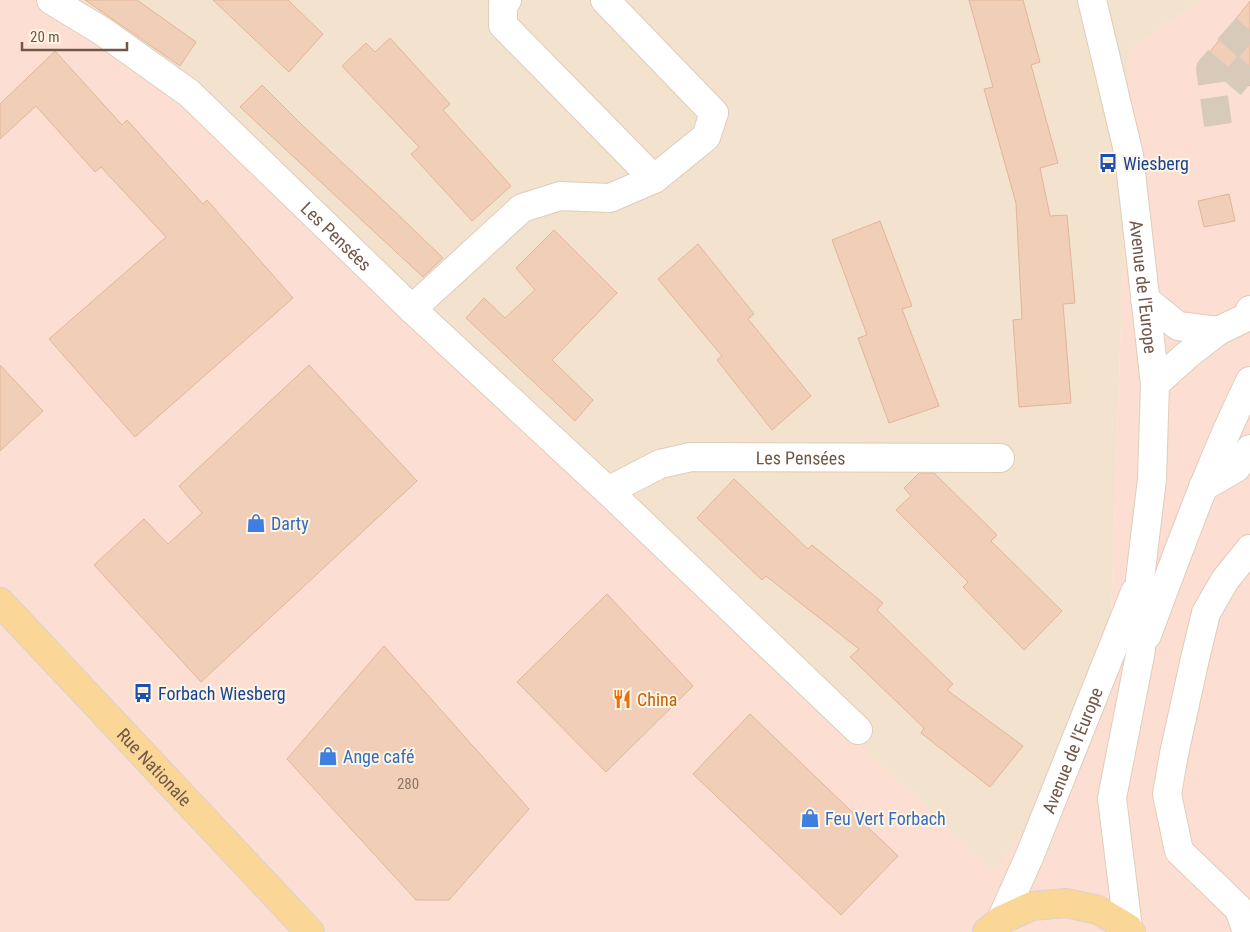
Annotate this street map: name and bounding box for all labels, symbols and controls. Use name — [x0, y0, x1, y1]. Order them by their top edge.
scale bar — [22, 20, 128, 52]
text: 20 m — [30, 28, 60, 46]
bus stop icon: Wiesberg — [1097, 152, 1119, 174]
place label: Wiesberg — [1123, 153, 1189, 174]
street label: Les Pensées — [297, 197, 376, 275]
street label: Avenue de l'Europe — [1126, 219, 1162, 355]
street label: Les Pensées — [756, 447, 846, 468]
shop icon: Darty — [245, 512, 267, 534]
place label: Darty — [271, 513, 309, 534]
bus stop icon: Forbach Wiesberg — [132, 682, 154, 704]
place label: Forbach Wiesberg — [158, 683, 286, 704]
street label: Avenue de l'Europe — [1037, 684, 1106, 816]
restaurant icon: China — [611, 688, 633, 710]
place label: China — [637, 689, 677, 710]
street label: Rue Nationale — [113, 723, 196, 810]
shop icon: Ange café — [317, 745, 339, 767]
place label: Ange café — [343, 746, 414, 767]
house number: 280 — [397, 775, 419, 793]
shop icon: Feu Vert Forbach — [799, 807, 821, 829]
place label: Feu Vert Forbach — [825, 808, 946, 829]

